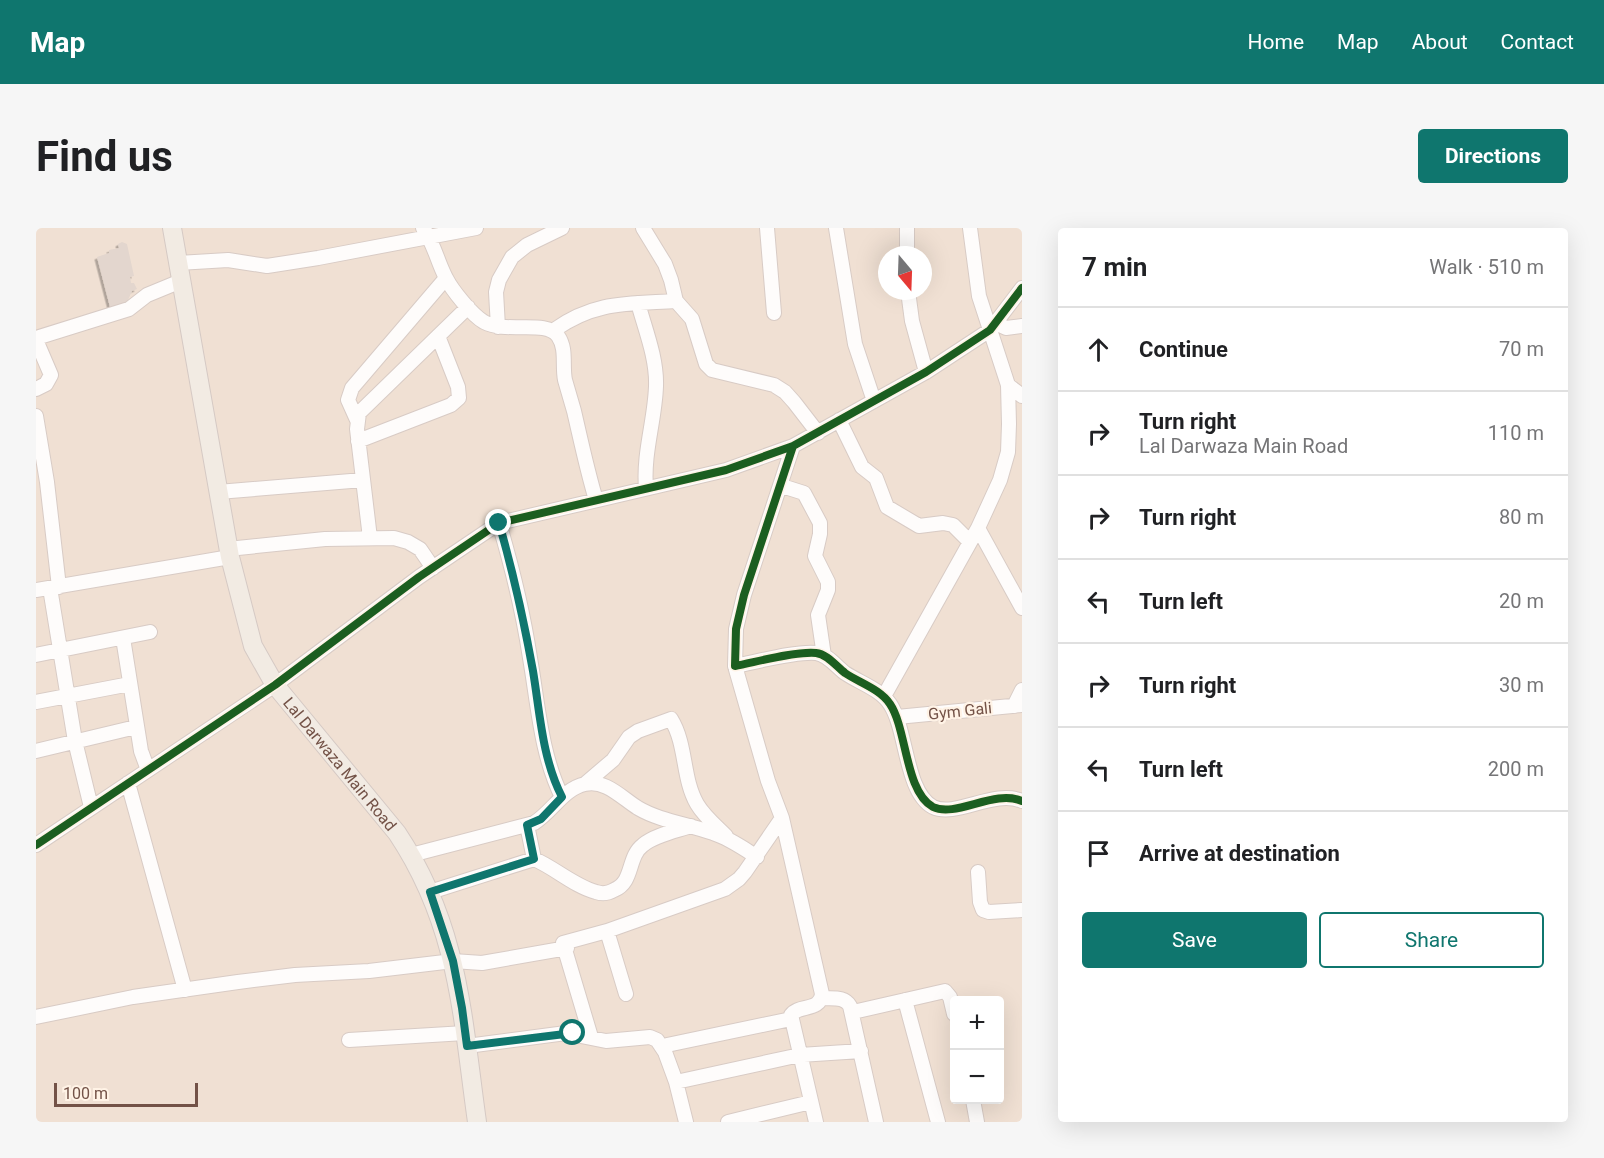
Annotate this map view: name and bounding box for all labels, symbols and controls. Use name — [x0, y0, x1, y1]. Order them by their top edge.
text: Map — [30, 26, 85, 59]
text: Home — [1248, 30, 1304, 54]
text: Map — [1337, 30, 1379, 54]
text: About — [1412, 30, 1468, 54]
text: Contact — [1501, 30, 1574, 54]
button: Directions — [1418, 129, 1568, 183]
text: Find us — [36, 132, 173, 181]
north arrow — [878, 246, 932, 300]
text: 7 min — [1082, 252, 1147, 282]
text: Walk · 510 m — [1429, 255, 1544, 279]
icon: ahead — [1082, 333, 1115, 366]
text: Continue — [1139, 337, 1228, 362]
text: 70 m — [1499, 337, 1544, 361]
text: Turn right — [1139, 409, 1236, 434]
icon: right — [1082, 417, 1115, 450]
text: 110 m — [1488, 421, 1544, 445]
text: Lal Darwaza Main Road — [1139, 434, 1348, 458]
icon: right — [1082, 501, 1115, 534]
text: Turn right — [1139, 505, 1236, 530]
text: 80 m — [1499, 505, 1544, 529]
route end — [485, 509, 511, 535]
icon: left — [1082, 585, 1115, 618]
text: Turn left — [1139, 589, 1223, 614]
text: 20 m — [1499, 589, 1544, 613]
icon: right — [1082, 669, 1115, 702]
text: Turn right — [1139, 673, 1236, 698]
text: 30 m — [1499, 673, 1544, 697]
street label: Lal Darwaza Main Road — [279, 693, 401, 835]
street label: Gym Gali — [927, 698, 993, 724]
icon: left — [1082, 753, 1115, 786]
text: Turn left — [1139, 757, 1223, 782]
text: 200 m — [1488, 757, 1544, 781]
icon: arrive — [1082, 837, 1115, 870]
text: Arrive at destination — [1139, 841, 1340, 866]
button: Save — [1082, 912, 1307, 968]
button: Share — [1319, 912, 1544, 968]
map controls — [950, 996, 1004, 1104]
button: + — [950, 996, 1004, 1050]
route start — [559, 1019, 585, 1045]
button: − — [950, 1050, 1004, 1104]
scale bar — [54, 1080, 198, 1108]
text: 100 m — [63, 1084, 108, 1103]

